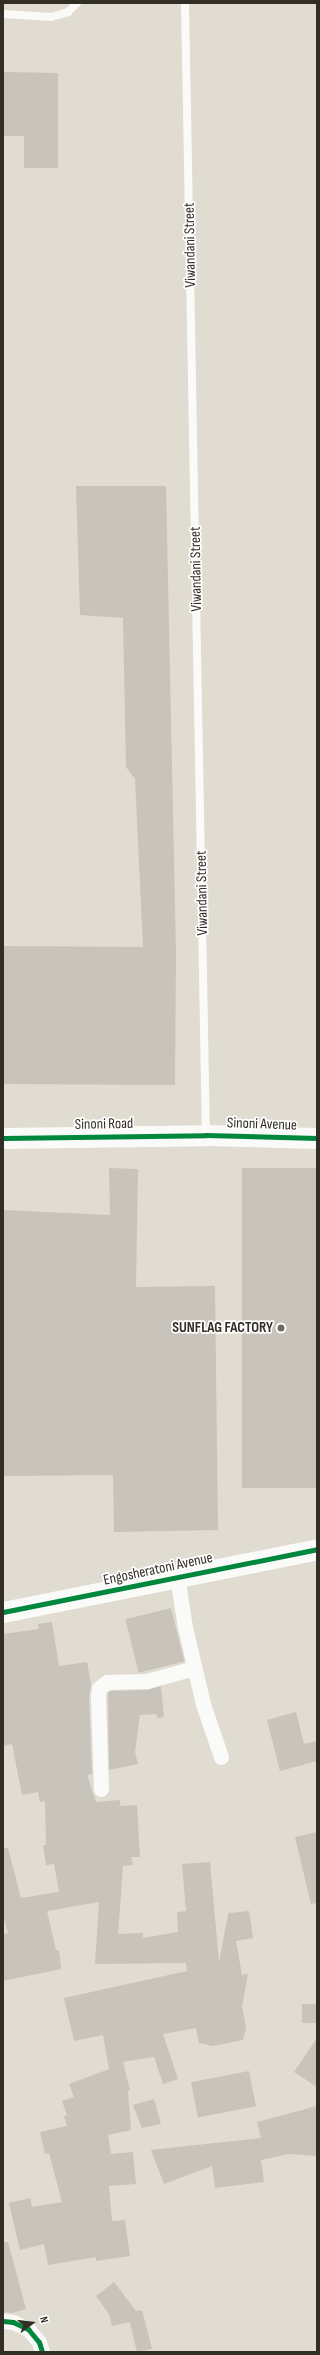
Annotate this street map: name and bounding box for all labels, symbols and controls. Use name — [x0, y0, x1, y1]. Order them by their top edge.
street label: Viwandani Street — [180, 202, 200, 288]
street label: Viwandani Street — [186, 526, 206, 612]
street label: Viwandani Street — [192, 850, 212, 936]
street label: Sinoni Road — [75, 1114, 133, 1134]
street label: Sinoni Avenue — [227, 1114, 297, 1134]
place label: SUNFLAG FACTORY — [172, 1319, 273, 1337]
marker: SUNFLAG FACTORY — [276, 1323, 286, 1333]
street label: Engosheratoni Avenue — [102, 1549, 214, 1589]
north arrow — [12, 2303, 52, 2343]
text: N — [37, 2315, 51, 2324]

